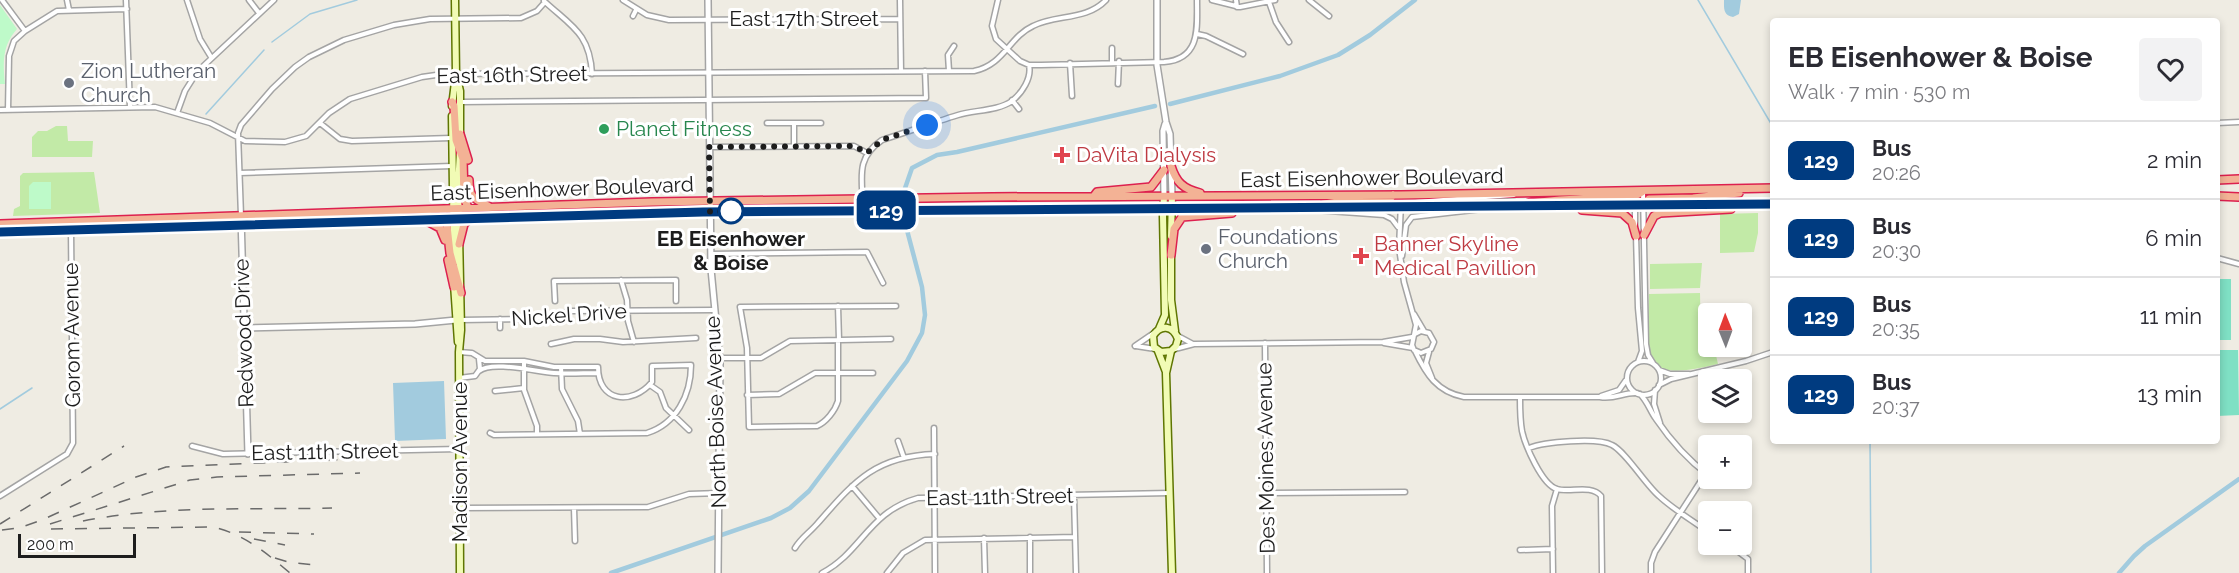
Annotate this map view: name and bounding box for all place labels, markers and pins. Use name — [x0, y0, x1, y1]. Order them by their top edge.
place label: Zion Lutheran Church — [81, 58, 216, 107]
marker: Zion Lutheran Church — [62, 76, 76, 90]
place label: Planet Fitness — [616, 116, 752, 141]
marker: Planet Fitness — [597, 122, 611, 136]
place label: DaVita Dialysis — [1076, 142, 1216, 167]
marker: DaVita Dialysis — [1053, 146, 1071, 164]
marker: EB Eisenhower & Boise — [718, 198, 744, 224]
place label: Foundations Church — [1218, 224, 1338, 273]
place label: EB Eisenhower & Boise — [657, 226, 805, 275]
place label: Banner Skyline Medical Pavillion — [1374, 231, 1536, 280]
marker: Foundations Church — [1199, 242, 1213, 256]
marker: Banner Skyline Medical Pavillion — [1352, 247, 1370, 265]

